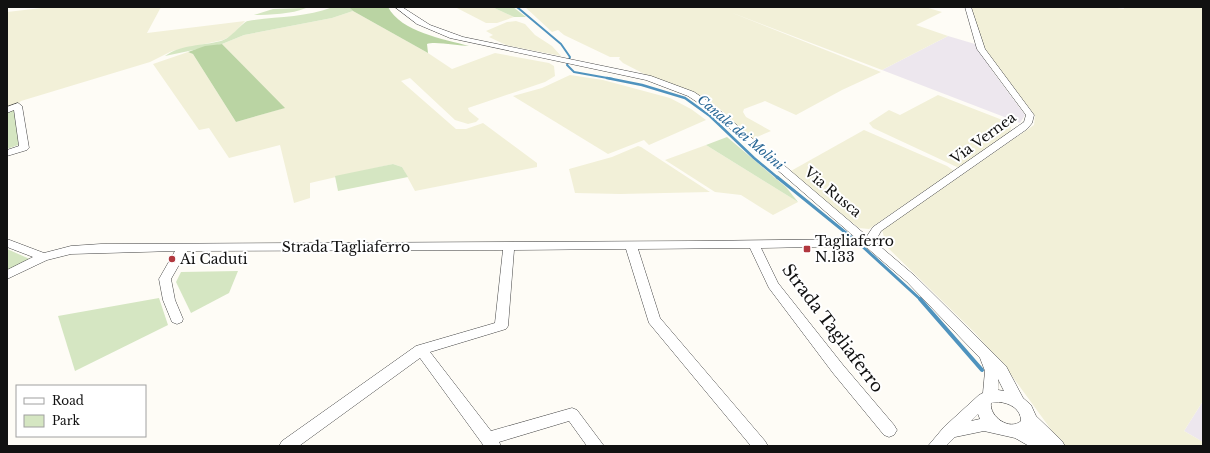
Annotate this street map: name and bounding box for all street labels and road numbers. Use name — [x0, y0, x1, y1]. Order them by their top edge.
street label: Via Vernea — [946, 108, 1019, 168]
street label: Via Rusca — [800, 162, 866, 221]
street label: Strada Tagliaferro — [282, 238, 410, 256]
street label: Strada Tagliaferro — [777, 260, 888, 397]

